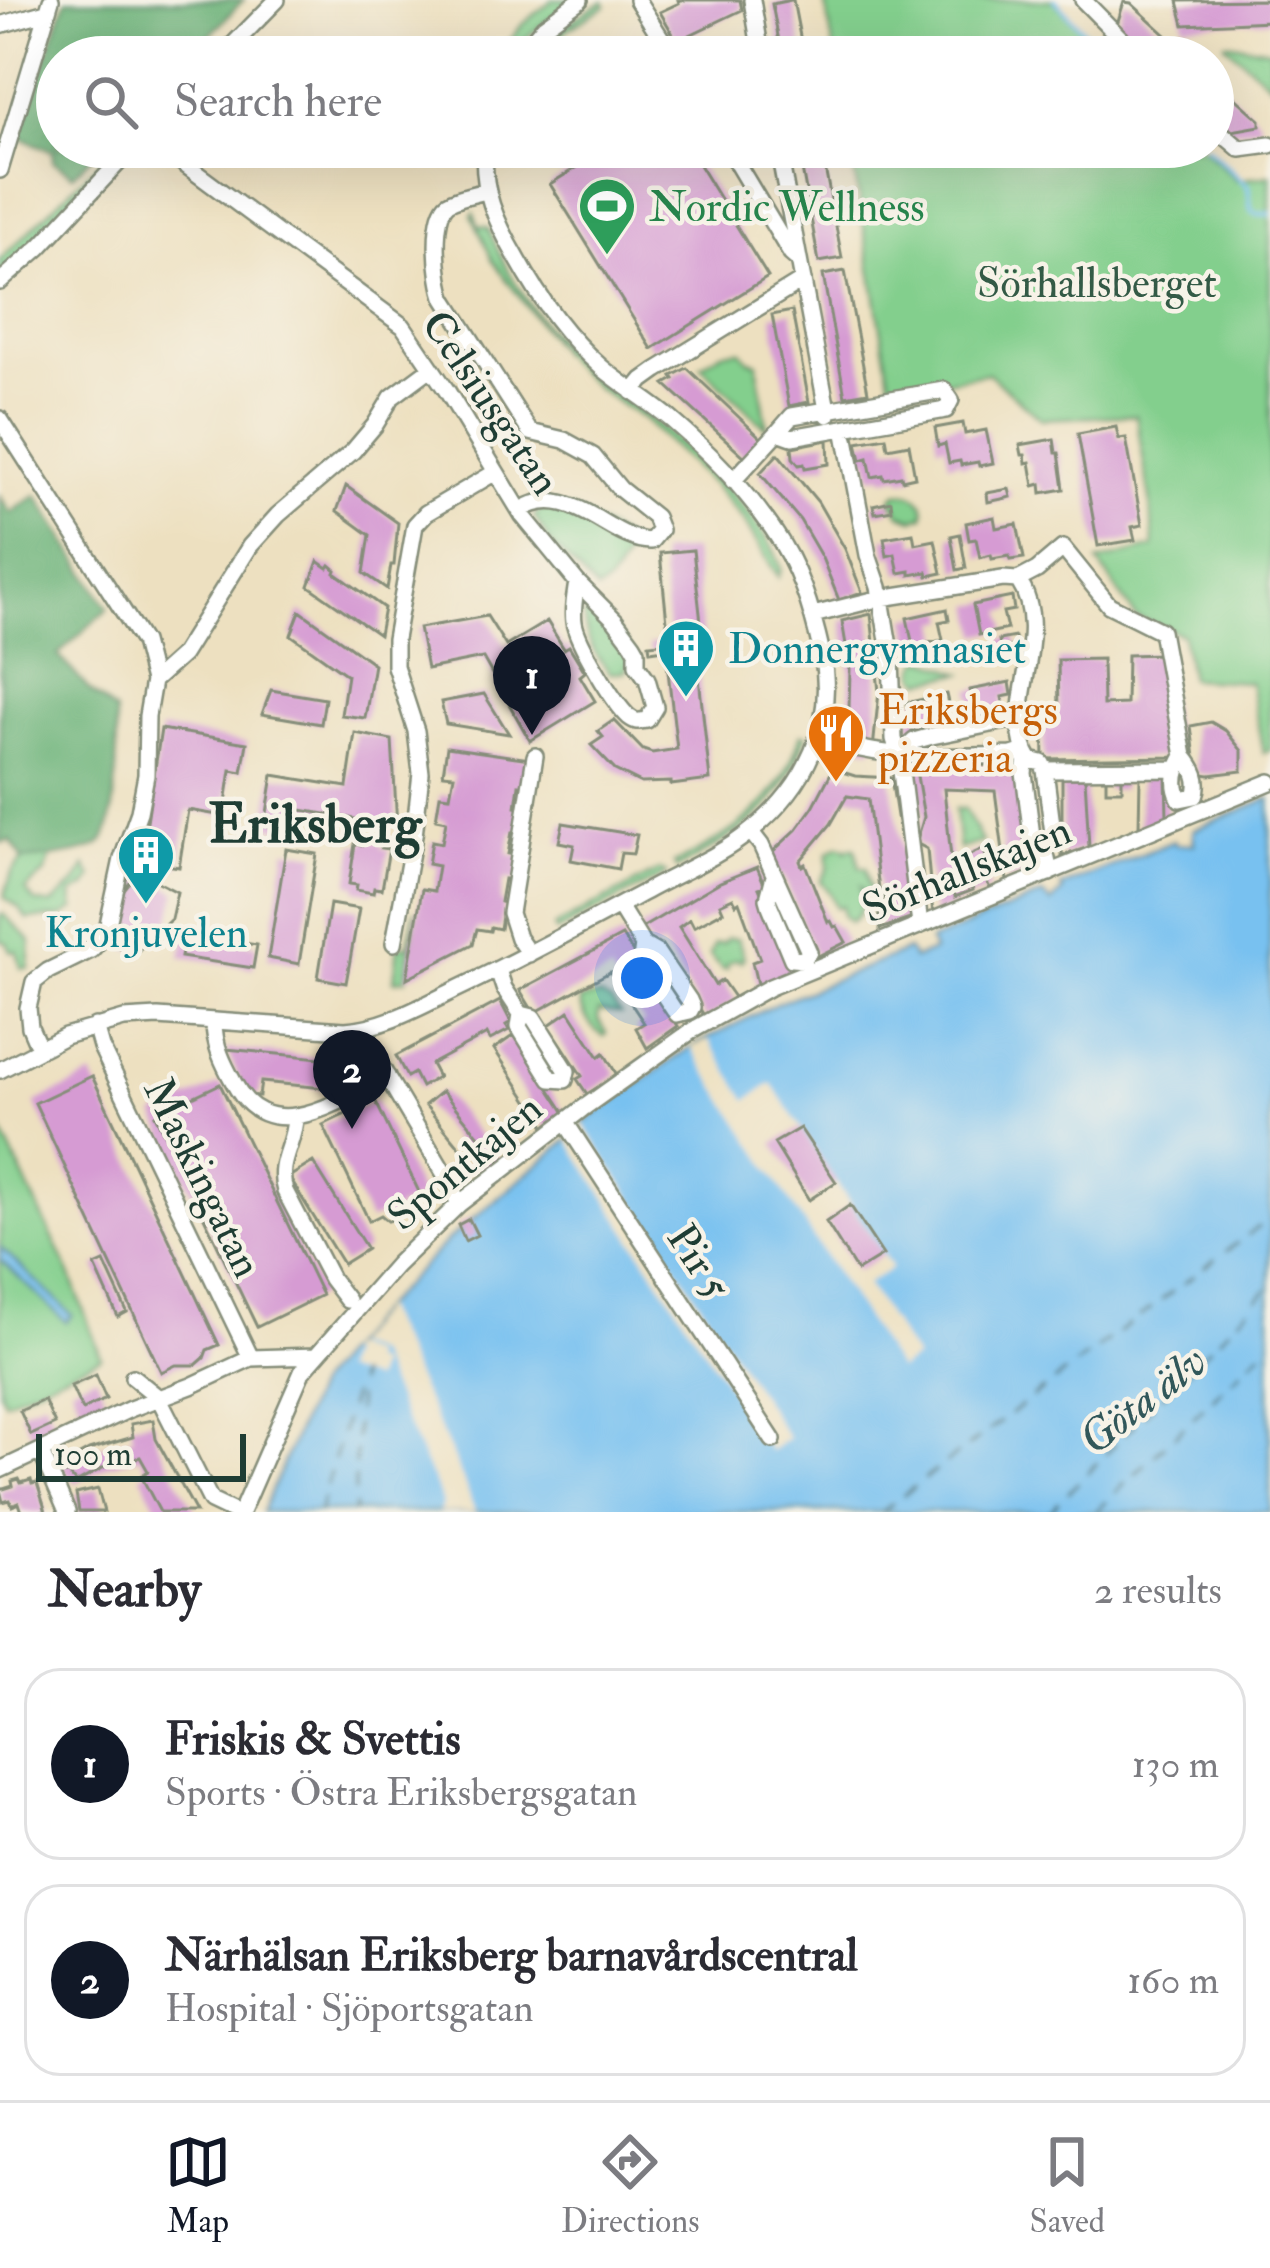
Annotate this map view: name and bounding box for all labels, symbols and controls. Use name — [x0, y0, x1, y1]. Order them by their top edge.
search box — [36, 36, 1234, 168]
icon: search — [78, 69, 144, 135]
text: Search here — [174, 74, 382, 130]
sports icon: Nordic Wellness — [576, 175, 638, 257]
place label: Nordic Wellness — [649, 182, 925, 234]
park label: Sörhallsberget — [977, 258, 1217, 310]
street label: Celsiusgatan — [410, 301, 571, 505]
building icon: Donnergymnasiet — [655, 617, 717, 699]
place label: Donnergymnasiet — [728, 624, 1026, 676]
pin: 1 — [493, 636, 571, 735]
place label: Eriksbergs pizzeria — [877, 685, 1058, 785]
restaurant icon: Eriksbergs pizzeria — [805, 702, 867, 784]
district label: Eriksberg — [209, 791, 424, 859]
street label: Sörhallskajen — [855, 804, 1079, 935]
building icon: Kronjuvelen — [115, 824, 177, 906]
place label: Kronjuvelen — [44, 908, 248, 960]
your location — [612, 948, 672, 1008]
pin: 2 — [313, 1030, 391, 1129]
street label: Maskingatan — [132, 1070, 273, 1286]
street label: Spontkajen — [377, 1083, 553, 1242]
street label: Pir 5 — [655, 1215, 742, 1310]
water label: Göta älv — [1069, 1334, 1218, 1468]
scale bar — [36, 1428, 246, 1481]
text: 100 m — [54, 1434, 132, 1475]
text: Nearby — [48, 1558, 201, 1622]
text: 2 results — [1094, 1566, 1222, 1615]
text: Friskis & Svettis — [165, 1712, 461, 1768]
text: 1 — [83, 1740, 97, 1789]
text: 130 m — [1132, 1740, 1219, 1789]
text: Sports · Östra Eriksbergsgatan — [165, 1768, 637, 1817]
text: Närhälsan Eriksberg barnavårdscentral — [165, 1928, 858, 1984]
text: 2 — [80, 1956, 100, 2005]
text: 160 m — [1127, 1956, 1219, 2005]
text: Hospital · Sjöportsgatan — [165, 1984, 534, 2033]
tab: Map — [165, 2129, 231, 2242]
tab: Directions — [561, 2129, 700, 2242]
tab: Saved — [1030, 2129, 1105, 2242]

